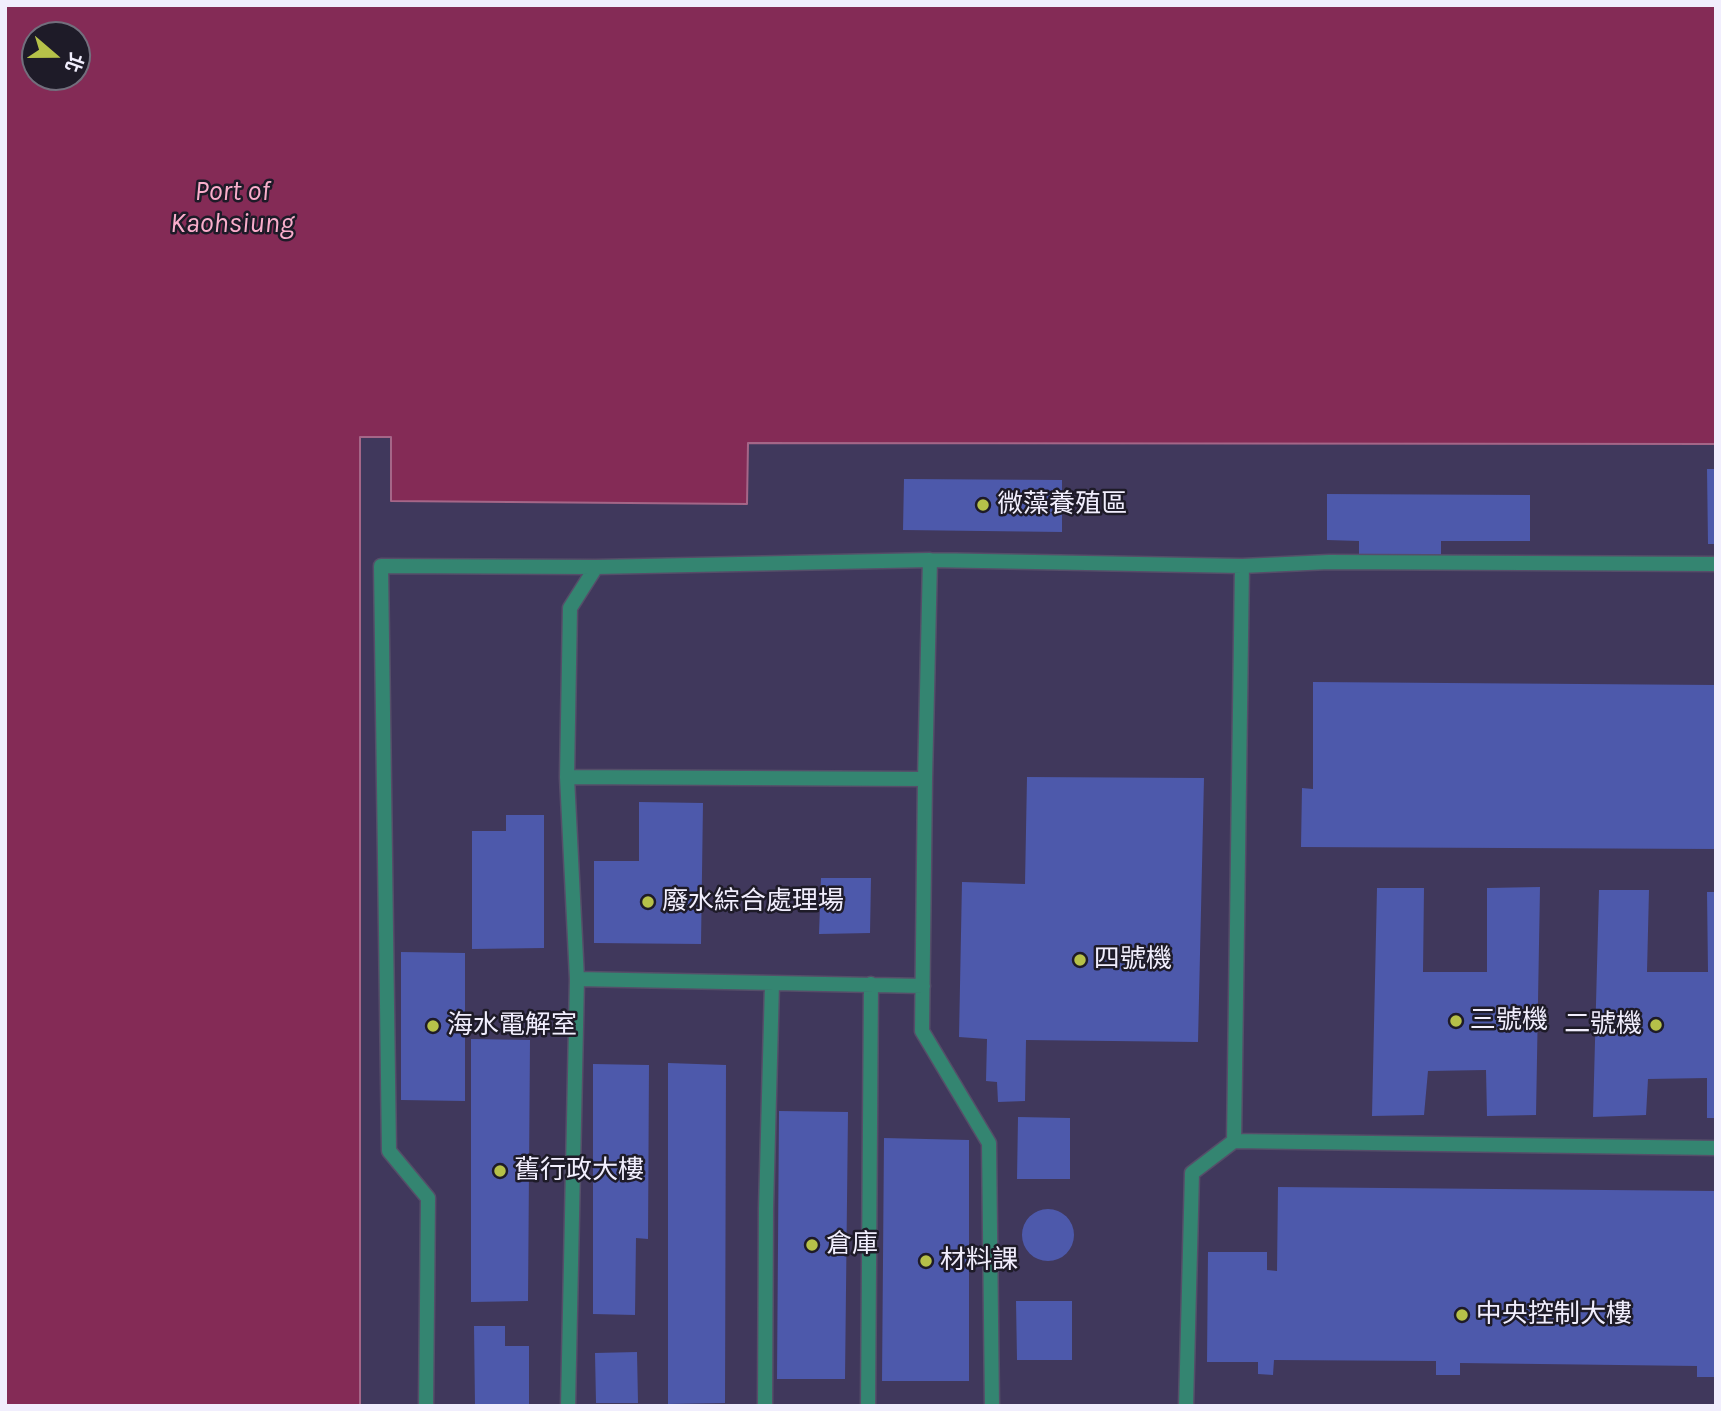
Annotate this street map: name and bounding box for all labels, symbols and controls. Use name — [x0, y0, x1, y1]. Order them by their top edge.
north arrow — [21, 21, 91, 91]
text: 北 — [60, 50, 87, 75]
water label: Port of Kaohsiung — [170, 175, 294, 241]
place label: 微藻養殖區 — [997, 489, 1127, 521]
marker: 微藻養殖區 — [975, 497, 991, 513]
place label: 廢水綜合處理場 — [662, 886, 844, 918]
marker: 廢水綜合處理場 — [640, 894, 656, 910]
place label: 四號機 — [1094, 944, 1172, 976]
marker: 四號機 — [1072, 952, 1088, 968]
place label: 三號機 — [1470, 1005, 1548, 1037]
place label: 二號機 — [1564, 1009, 1642, 1041]
place label: 海水電解室 — [447, 1010, 577, 1042]
marker: 三號機 — [1448, 1013, 1464, 1029]
marker: 二號機 — [1648, 1017, 1664, 1033]
marker: 海水電解室 — [425, 1018, 441, 1034]
place label: 舊行政大樓 — [514, 1155, 644, 1187]
marker: 舊行政大樓 — [492, 1163, 508, 1179]
place label: 倉庫 — [826, 1229, 878, 1261]
marker: 倉庫 — [804, 1237, 820, 1253]
place label: 材料課 — [940, 1245, 1018, 1277]
marker: 材料課 — [918, 1253, 934, 1269]
place label: 中央控制大樓 — [1476, 1299, 1632, 1331]
marker: 中央控制大樓 — [1454, 1307, 1470, 1323]

